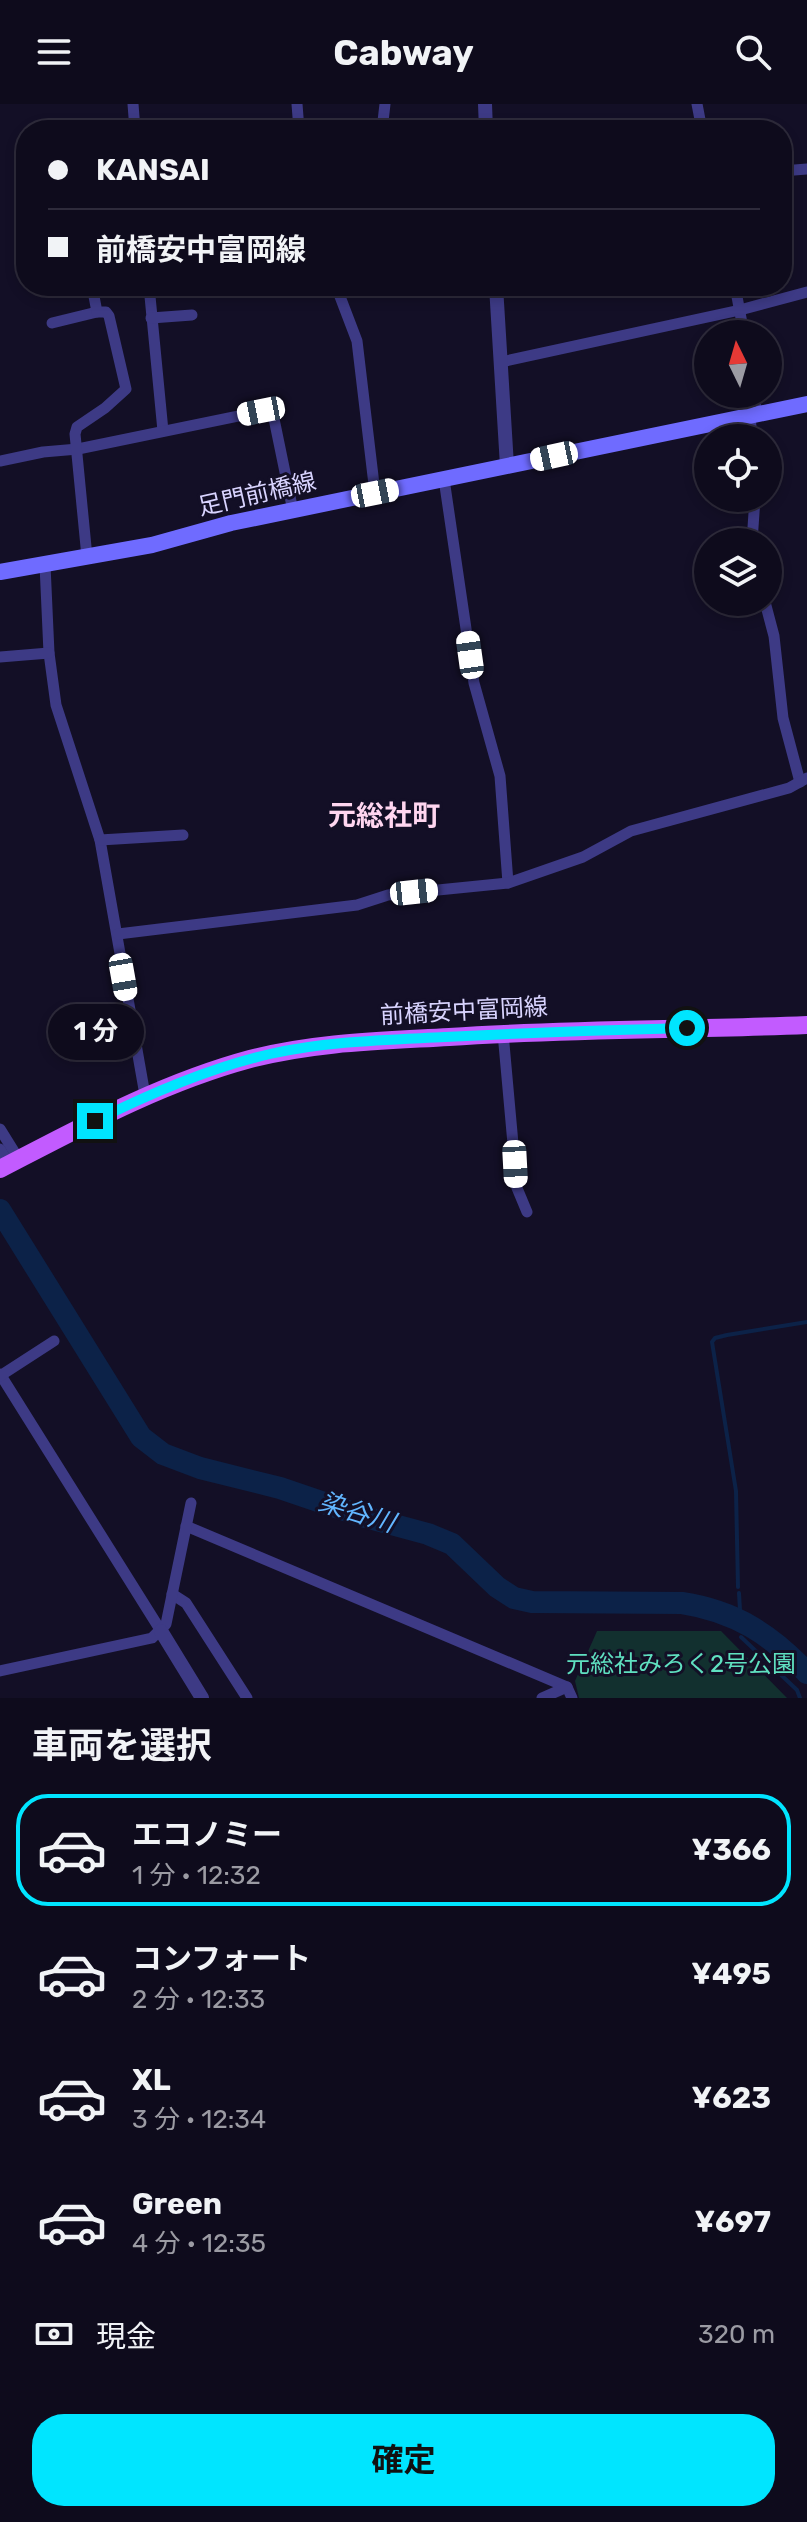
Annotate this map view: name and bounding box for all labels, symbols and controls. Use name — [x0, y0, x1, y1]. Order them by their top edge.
icon: menu — [32, 30, 76, 74]
icon: search — [731, 30, 775, 74]
text: Cabway — [333, 31, 474, 74]
text: KANSAI — [96, 152, 210, 188]
text: 前橋安中富岡線 — [96, 232, 306, 268]
north arrow — [694, 320, 782, 408]
map controls — [694, 320, 782, 616]
car — [235, 395, 287, 427]
button: locate — [694, 424, 782, 512]
car — [528, 439, 580, 473]
street label: 足門前橋線 — [195, 467, 319, 521]
car — [349, 477, 401, 509]
button: layers — [694, 528, 782, 616]
car — [455, 630, 485, 680]
district label: 元総社町 — [328, 799, 440, 832]
car — [389, 878, 439, 906]
car — [107, 951, 139, 1003]
street label: 前橋安中富岡線 — [379, 993, 549, 1029]
callout: 1 分 — [47, 1005, 143, 1061]
route start — [669, 1010, 705, 1046]
text: 1 分 — [74, 1016, 118, 1047]
route end — [77, 1103, 113, 1139]
car — [502, 1139, 528, 1189]
water label: 染谷川 — [315, 1486, 402, 1540]
park label: 元総社みろく2号公園 — [566, 1650, 796, 1678]
text: 車両を選択 — [32, 1724, 212, 1767]
icon: car — [36, 1814, 108, 1886]
text: エコノミー — [132, 1817, 282, 1853]
text: ¥366 — [692, 1832, 771, 1868]
text: 1 分 · 12:32 — [132, 1860, 261, 1891]
icon: car — [36, 1938, 108, 2010]
text: コンフォート — [132, 1941, 311, 1977]
text: ¥495 — [691, 1956, 771, 1992]
text: 2 分 · 12:33 — [132, 1984, 265, 2015]
icon: car — [36, 2062, 108, 2134]
text: XL — [132, 2062, 171, 2098]
text: ¥623 — [692, 2080, 771, 2116]
text: 3 分 · 12:34 — [132, 2104, 266, 2135]
icon: car — [36, 2186, 108, 2258]
text: Green — [132, 2186, 222, 2222]
text: ¥697 — [694, 2204, 771, 2240]
text: 4 分 · 12:35 — [132, 2228, 266, 2259]
icon: cash — [32, 2312, 76, 2356]
text: 現金 — [96, 2319, 156, 2355]
text: 320 m — [698, 2319, 775, 2350]
button: 確定 — [32, 2414, 775, 2506]

